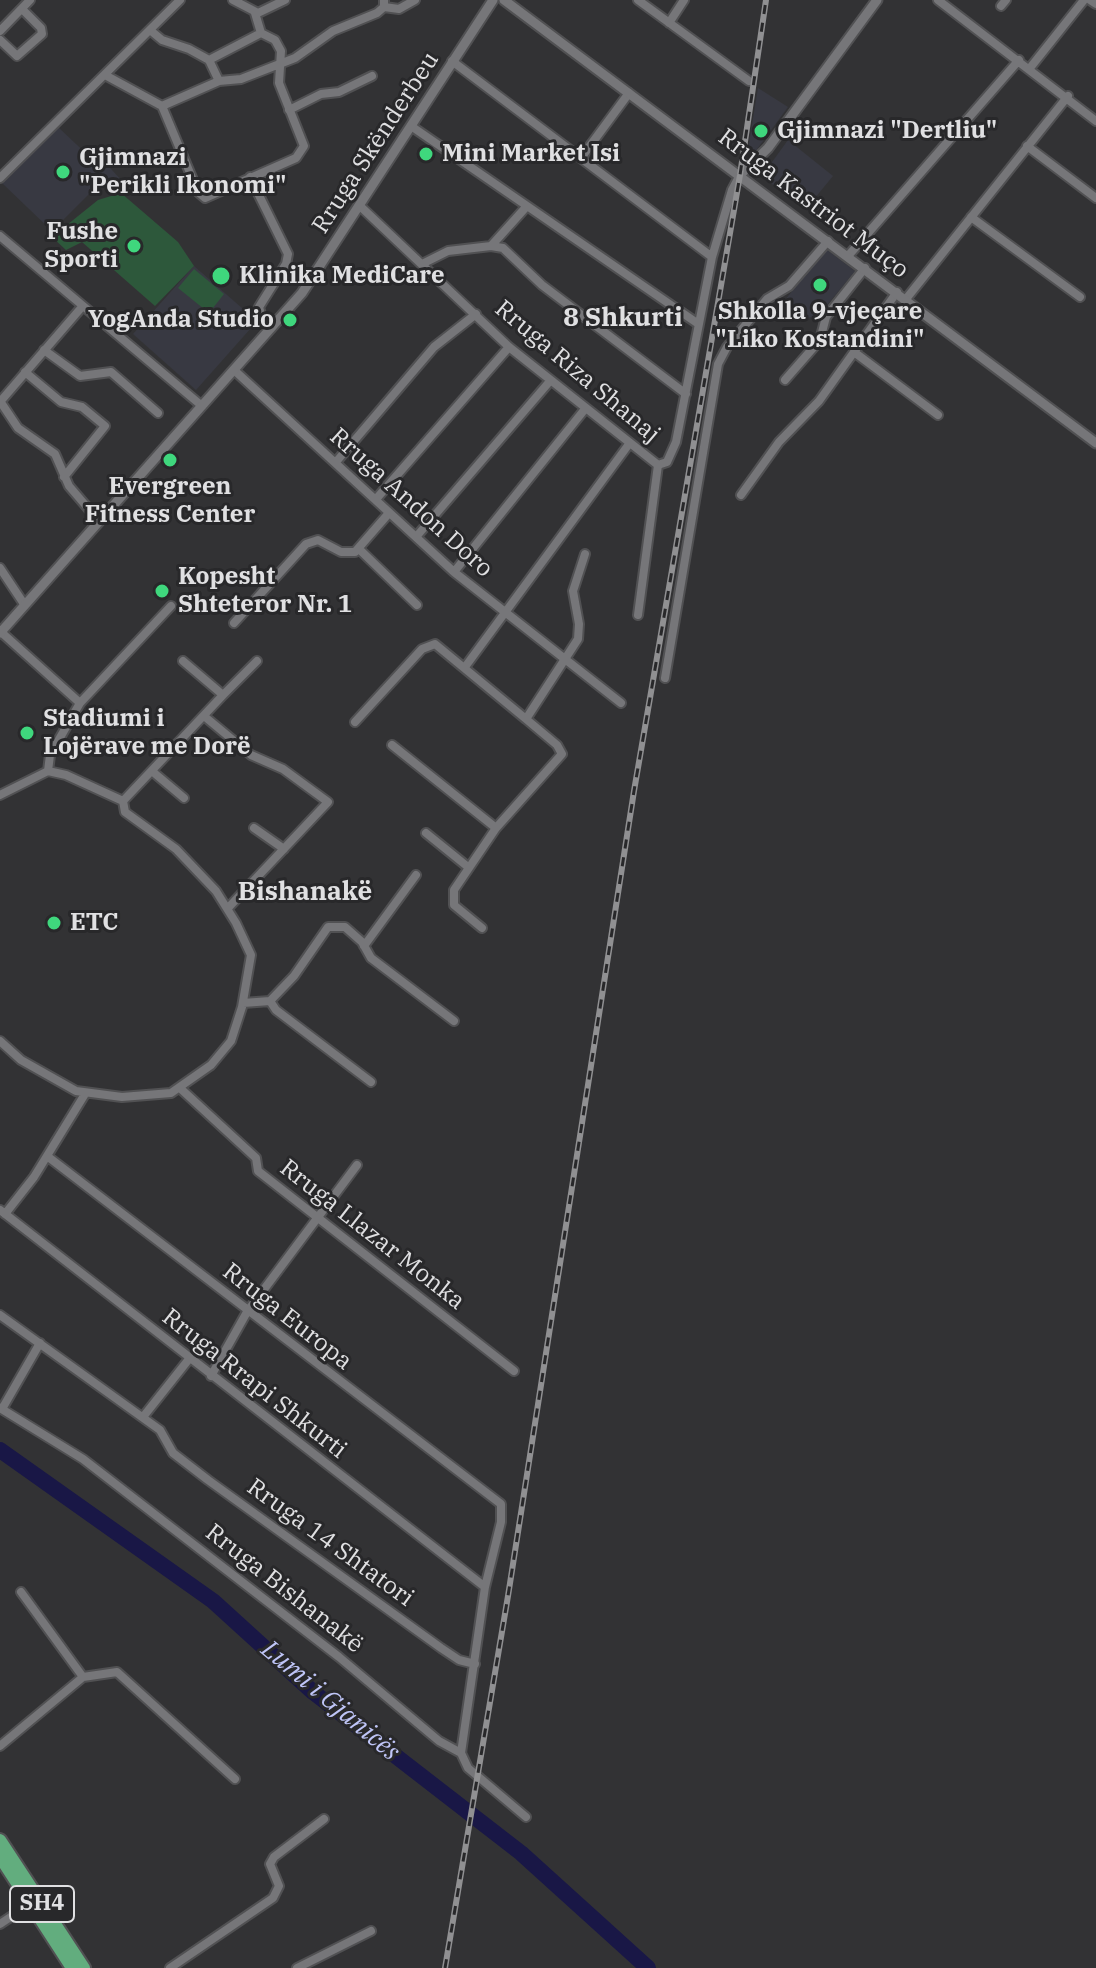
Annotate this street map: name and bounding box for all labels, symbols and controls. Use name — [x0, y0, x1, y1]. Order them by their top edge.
street label: Rruga Skënderbeu — [307, 47, 445, 239]
place label: Gjimnazi "Dertliu" — [777, 117, 997, 145]
marker: Gjimnazi "Dertliu" — [752, 122, 770, 140]
street label: Rruga Kastriot Muço — [712, 123, 914, 285]
place label: Mini Market Isi — [442, 140, 620, 168]
place label: Gjimnazi "Perikli Ikonomi" — [79, 144, 287, 200]
marker: Mini Market Isi — [417, 145, 435, 163]
marker: Gjimnazi "Perikli Ikonomi" — [54, 163, 72, 181]
place label: Fushe Sporti — [44, 218, 118, 274]
marker: Fushe Sporti — [125, 237, 143, 255]
place label: Klinika MediCare — [239, 262, 445, 290]
marker: Klinika MediCare — [210, 265, 232, 287]
marker: Shkolla 9-vjeçare "Liko Kostandini" — [811, 276, 829, 294]
street label: Rruga Riza Shanaj — [489, 295, 665, 449]
place label: Shkolla 9-vjeçare "Liko Kostandini" — [715, 298, 925, 354]
district label: 8 Shkurti — [563, 302, 683, 334]
place label: YogAnda Studio — [88, 306, 274, 334]
marker: YogAnda Studio — [281, 311, 299, 329]
street label: Rruga Andon Doro — [324, 422, 498, 584]
marker: Evergreen Fitness Center — [161, 451, 179, 469]
place label: Evergreen Fitness Center — [85, 473, 255, 529]
place label: Kopesht Shteteror Nr. 1 — [178, 563, 352, 619]
marker: Kopesht Shteteror Nr. 1 — [153, 582, 171, 600]
place label: Stadiumi i Lojërave me Dorë — [43, 705, 251, 761]
marker: Stadiumi i Lojërave me Dorë — [18, 724, 36, 742]
district label: Bishanakë — [238, 876, 372, 908]
place label: ETC — [70, 909, 118, 937]
marker: ETC — [45, 914, 63, 932]
street label: Rruga Llazar Monka — [274, 1154, 470, 1316]
street label: Rruga Europa — [217, 1258, 357, 1376]
street label: Rruga Rrapi Shkurti — [156, 1303, 352, 1465]
street label: Rruga 14 Shtatori — [241, 1473, 419, 1613]
street label: Rruga Bishanakë — [199, 1519, 369, 1659]
water label: Lumi i Gjanicës — [255, 1634, 405, 1768]
road number: SH4 — [10, 1886, 74, 1922]

